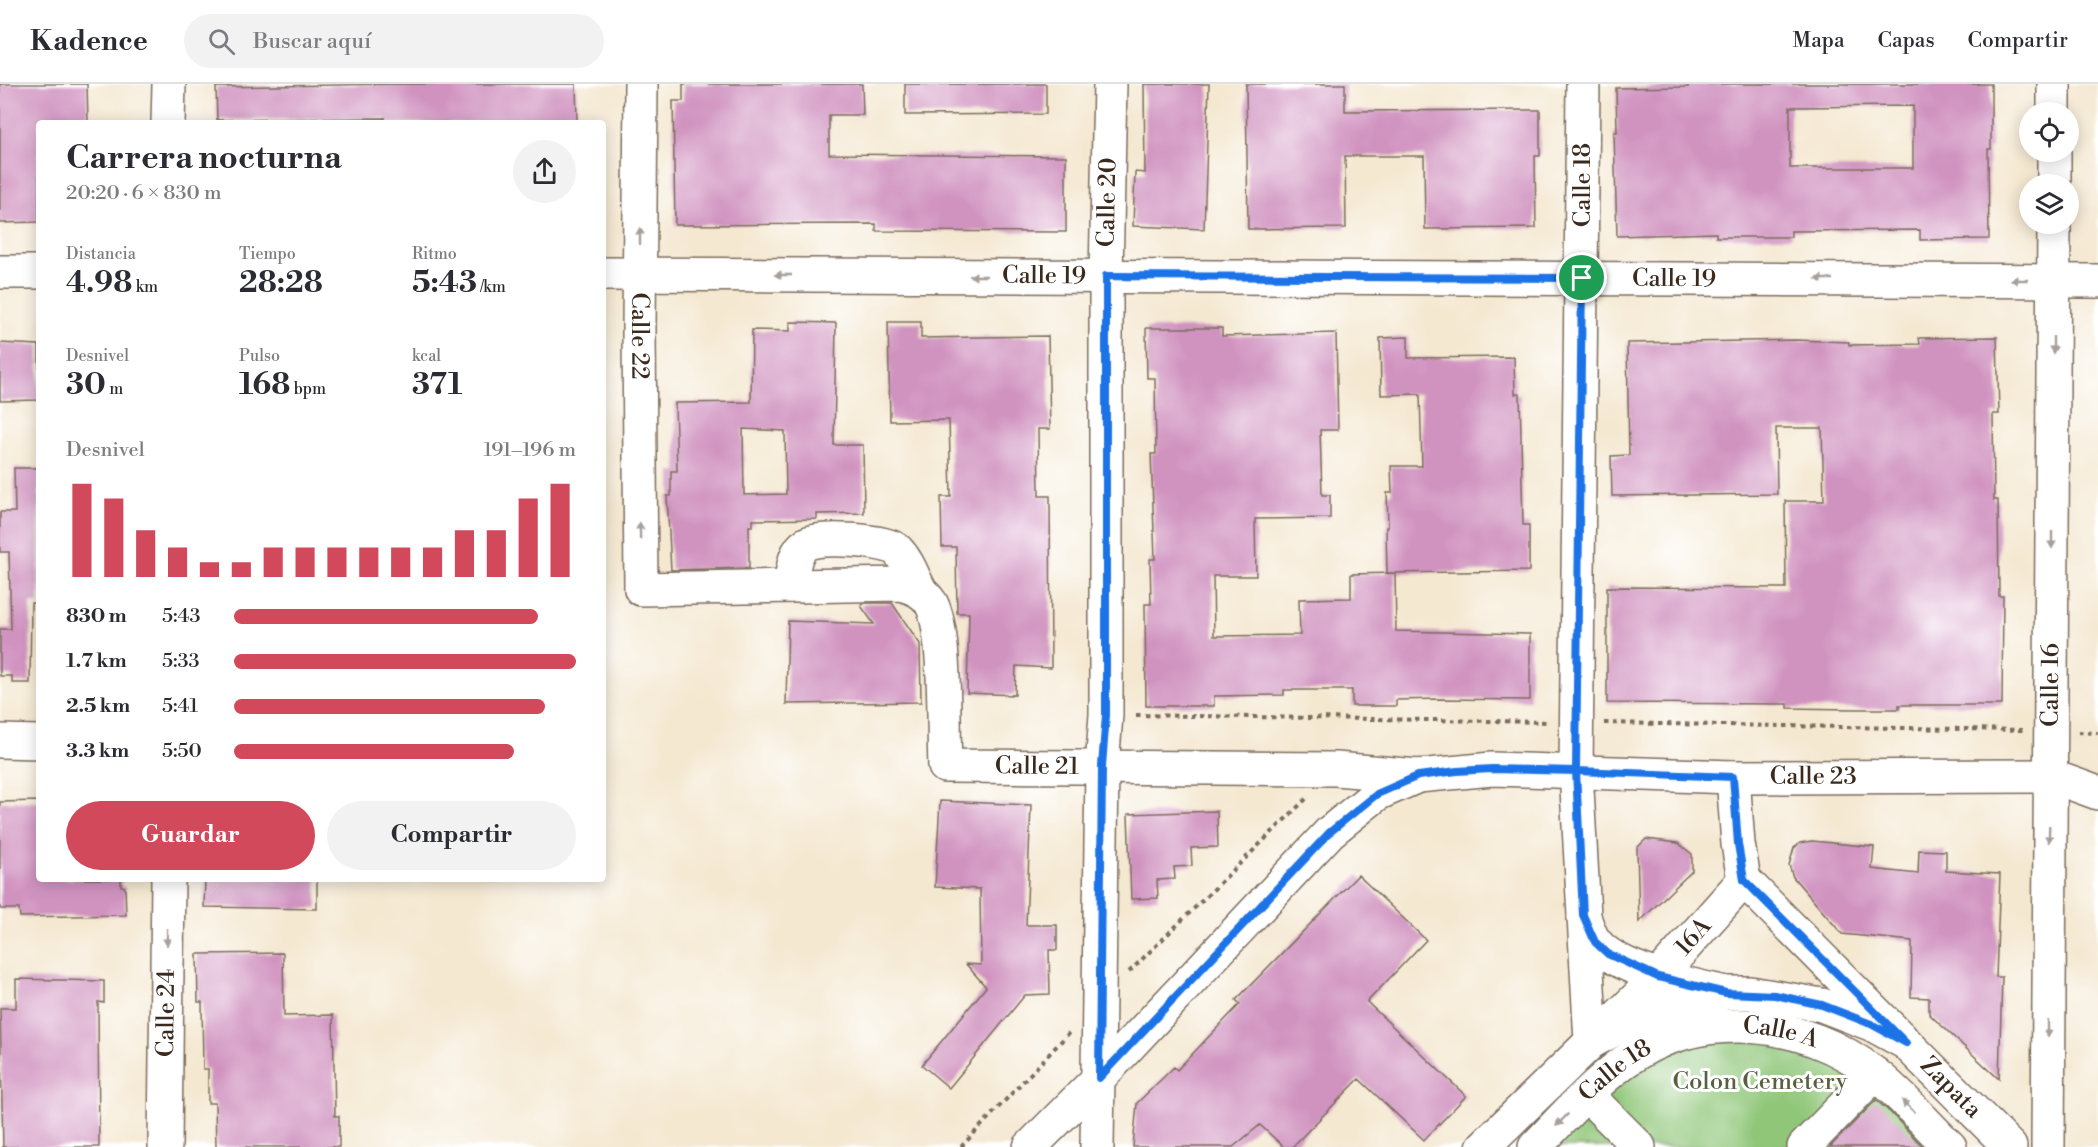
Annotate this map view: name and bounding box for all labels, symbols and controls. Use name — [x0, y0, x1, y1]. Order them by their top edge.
search box — [184, 14, 604, 68]
text: Kadence — [30, 24, 148, 59]
icon: search — [205, 25, 238, 58]
text: Buscar aquí — [253, 28, 371, 55]
text: Mapa — [1793, 28, 1845, 54]
text: Capas — [1878, 28, 1935, 54]
text: Compartir — [1968, 28, 2068, 54]
map controls — [2019, 102, 2079, 234]
button: locate — [2019, 102, 2079, 162]
text: Carrera nocturna — [66, 138, 342, 179]
button: share — [513, 140, 576, 203]
street label: Calle 18 — [1568, 143, 1598, 227]
street label: Calle 20 — [1092, 157, 1123, 247]
button: layers — [2019, 174, 2079, 234]
text: 20:20 · 6 × 830 m — [66, 181, 222, 206]
one-way arrow — [635, 227, 645, 246]
text: Distancia — [66, 244, 136, 264]
text: Tiempo — [239, 244, 296, 264]
text: Ritmo — [412, 244, 457, 264]
pin — [1556, 252, 1607, 303]
street label: Calle 19 — [1002, 261, 1086, 291]
icon: arrive — [1565, 261, 1598, 294]
text: 4.98 — [66, 264, 132, 302]
text: 28:28 — [239, 264, 323, 302]
text: 5:43 — [412, 264, 477, 302]
street label: Calle 19 — [1632, 264, 1716, 294]
one-way arrow — [773, 270, 792, 280]
one-way arrow — [968, 271, 987, 281]
one-way arrow — [1814, 274, 1833, 284]
one-way arrow — [2009, 275, 2028, 285]
text: km — [132, 277, 158, 297]
text: /km — [477, 277, 506, 297]
street label: Calle 22 — [624, 292, 654, 380]
one-way arrow — [2048, 335, 2058, 354]
text: Desnivel — [66, 346, 129, 366]
text: Pulso — [239, 346, 280, 366]
text: kcal — [412, 346, 441, 366]
text: 30 — [66, 366, 106, 404]
text: 168 — [239, 366, 290, 404]
text: 371 — [412, 366, 462, 404]
text: m — [106, 379, 123, 399]
text: bpm — [290, 379, 326, 399]
text: Desnivel — [66, 438, 145, 463]
text: 191–196 m — [483, 438, 576, 463]
one-way arrow — [635, 521, 645, 540]
one-way arrow — [2047, 530, 2057, 549]
text: 830 m — [66, 604, 127, 629]
text: 5:43 — [162, 604, 200, 629]
street label: Calle 16 — [2036, 643, 2066, 727]
text: 1.7 km — [66, 649, 127, 674]
text: 5:33 — [162, 649, 200, 674]
text: 2.5 km — [66, 694, 130, 719]
text: 5:41 — [162, 694, 198, 719]
text: 3.3 km — [66, 739, 129, 764]
text: 5:50 — [162, 739, 202, 764]
street label: Calle 21 — [995, 751, 1080, 782]
street label: Calle 23 — [1770, 762, 1857, 792]
button: Guardar — [66, 801, 315, 870]
button: Compartir — [327, 801, 576, 870]
one-way arrow — [2044, 825, 2054, 844]
street label: 16A — [1669, 911, 1719, 962]
one-way arrow — [162, 928, 172, 947]
street label: Calle 24 — [151, 969, 182, 1057]
street label: Calle A — [1742, 1011, 1823, 1055]
one-way arrow — [2043, 1020, 2053, 1039]
street label: Calle 18 — [1572, 1033, 1657, 1108]
street label: Zapata — [1914, 1051, 1988, 1125]
park label: Colon Cemetery — [1673, 1067, 1848, 1097]
one-way arrow — [1901, 1100, 1915, 1114]
one-way arrow — [1555, 1112, 1569, 1126]

